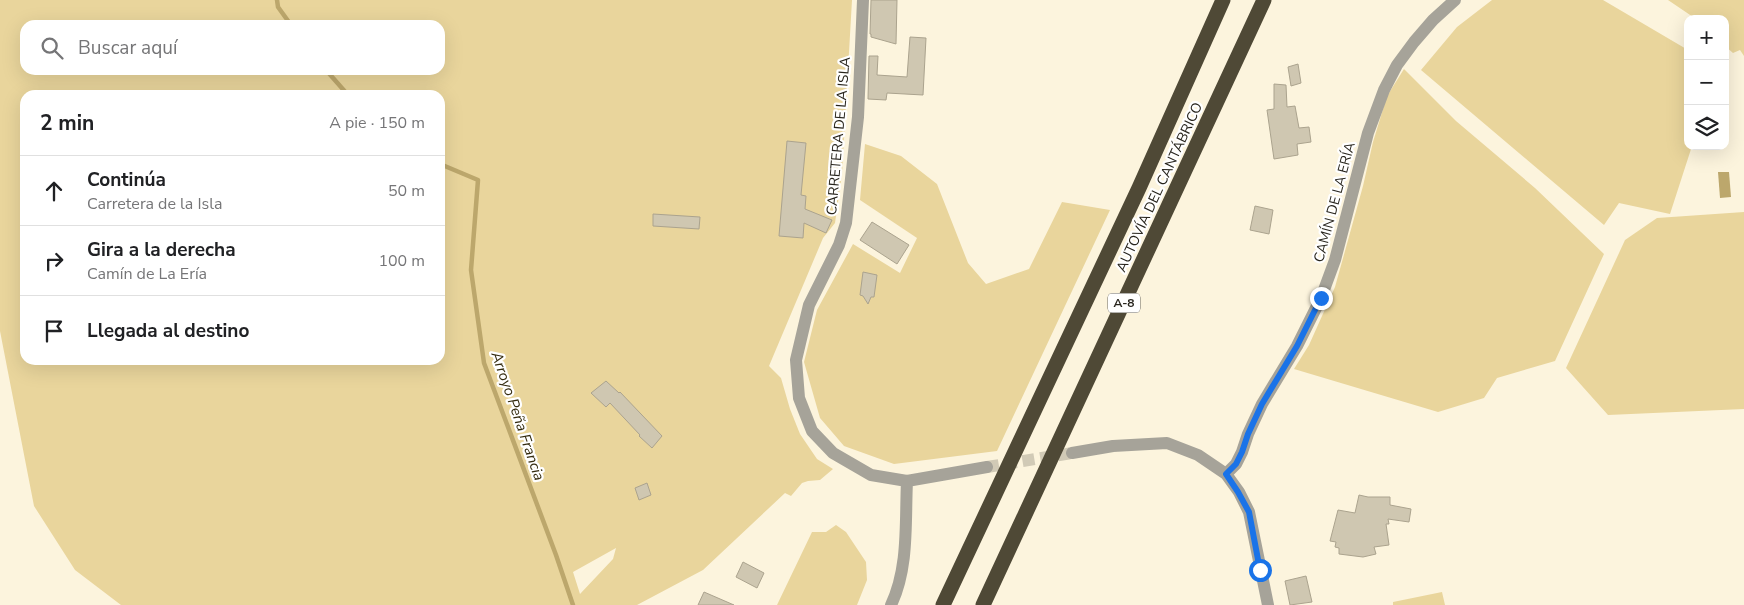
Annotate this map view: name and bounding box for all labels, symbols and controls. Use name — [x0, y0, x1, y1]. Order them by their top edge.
map controls — [1684, 15, 1729, 150]
button: + — [1684, 15, 1729, 60]
search box — [20, 20, 445, 75]
icon: search — [38, 34, 66, 62]
text: Buscar aquí — [78, 35, 177, 61]
street label: CARRETERA DE LA ISLA — [822, 56, 855, 216]
button: − — [1684, 60, 1729, 105]
street label: AUTOVÍA DEL CANTÁBRICO — [1112, 99, 1207, 275]
button: layers — [1684, 105, 1729, 150]
text: 2 min — [40, 109, 94, 137]
text: A pie · 150 m — [329, 112, 425, 134]
street label: CAMÍN DE LA ERÍA — [1309, 140, 1360, 264]
text: Continúa — [87, 167, 166, 193]
icon: ahead — [40, 177, 68, 205]
text: 50 m — [388, 180, 425, 202]
text: Carretera de la Isla — [87, 193, 222, 215]
text: Gira a la derecha — [87, 237, 236, 263]
icon: right — [40, 247, 68, 275]
text: 100 m — [378, 250, 425, 272]
text: Camín de La Ería — [87, 263, 207, 285]
route end — [1310, 287, 1333, 310]
road number: A-8 — [1108, 294, 1140, 312]
icon: arrive — [40, 317, 68, 345]
text: Llegada al destino — [87, 318, 249, 344]
water label: Arroyo Peña Francia — [486, 348, 549, 483]
route start — [1249, 559, 1272, 582]

